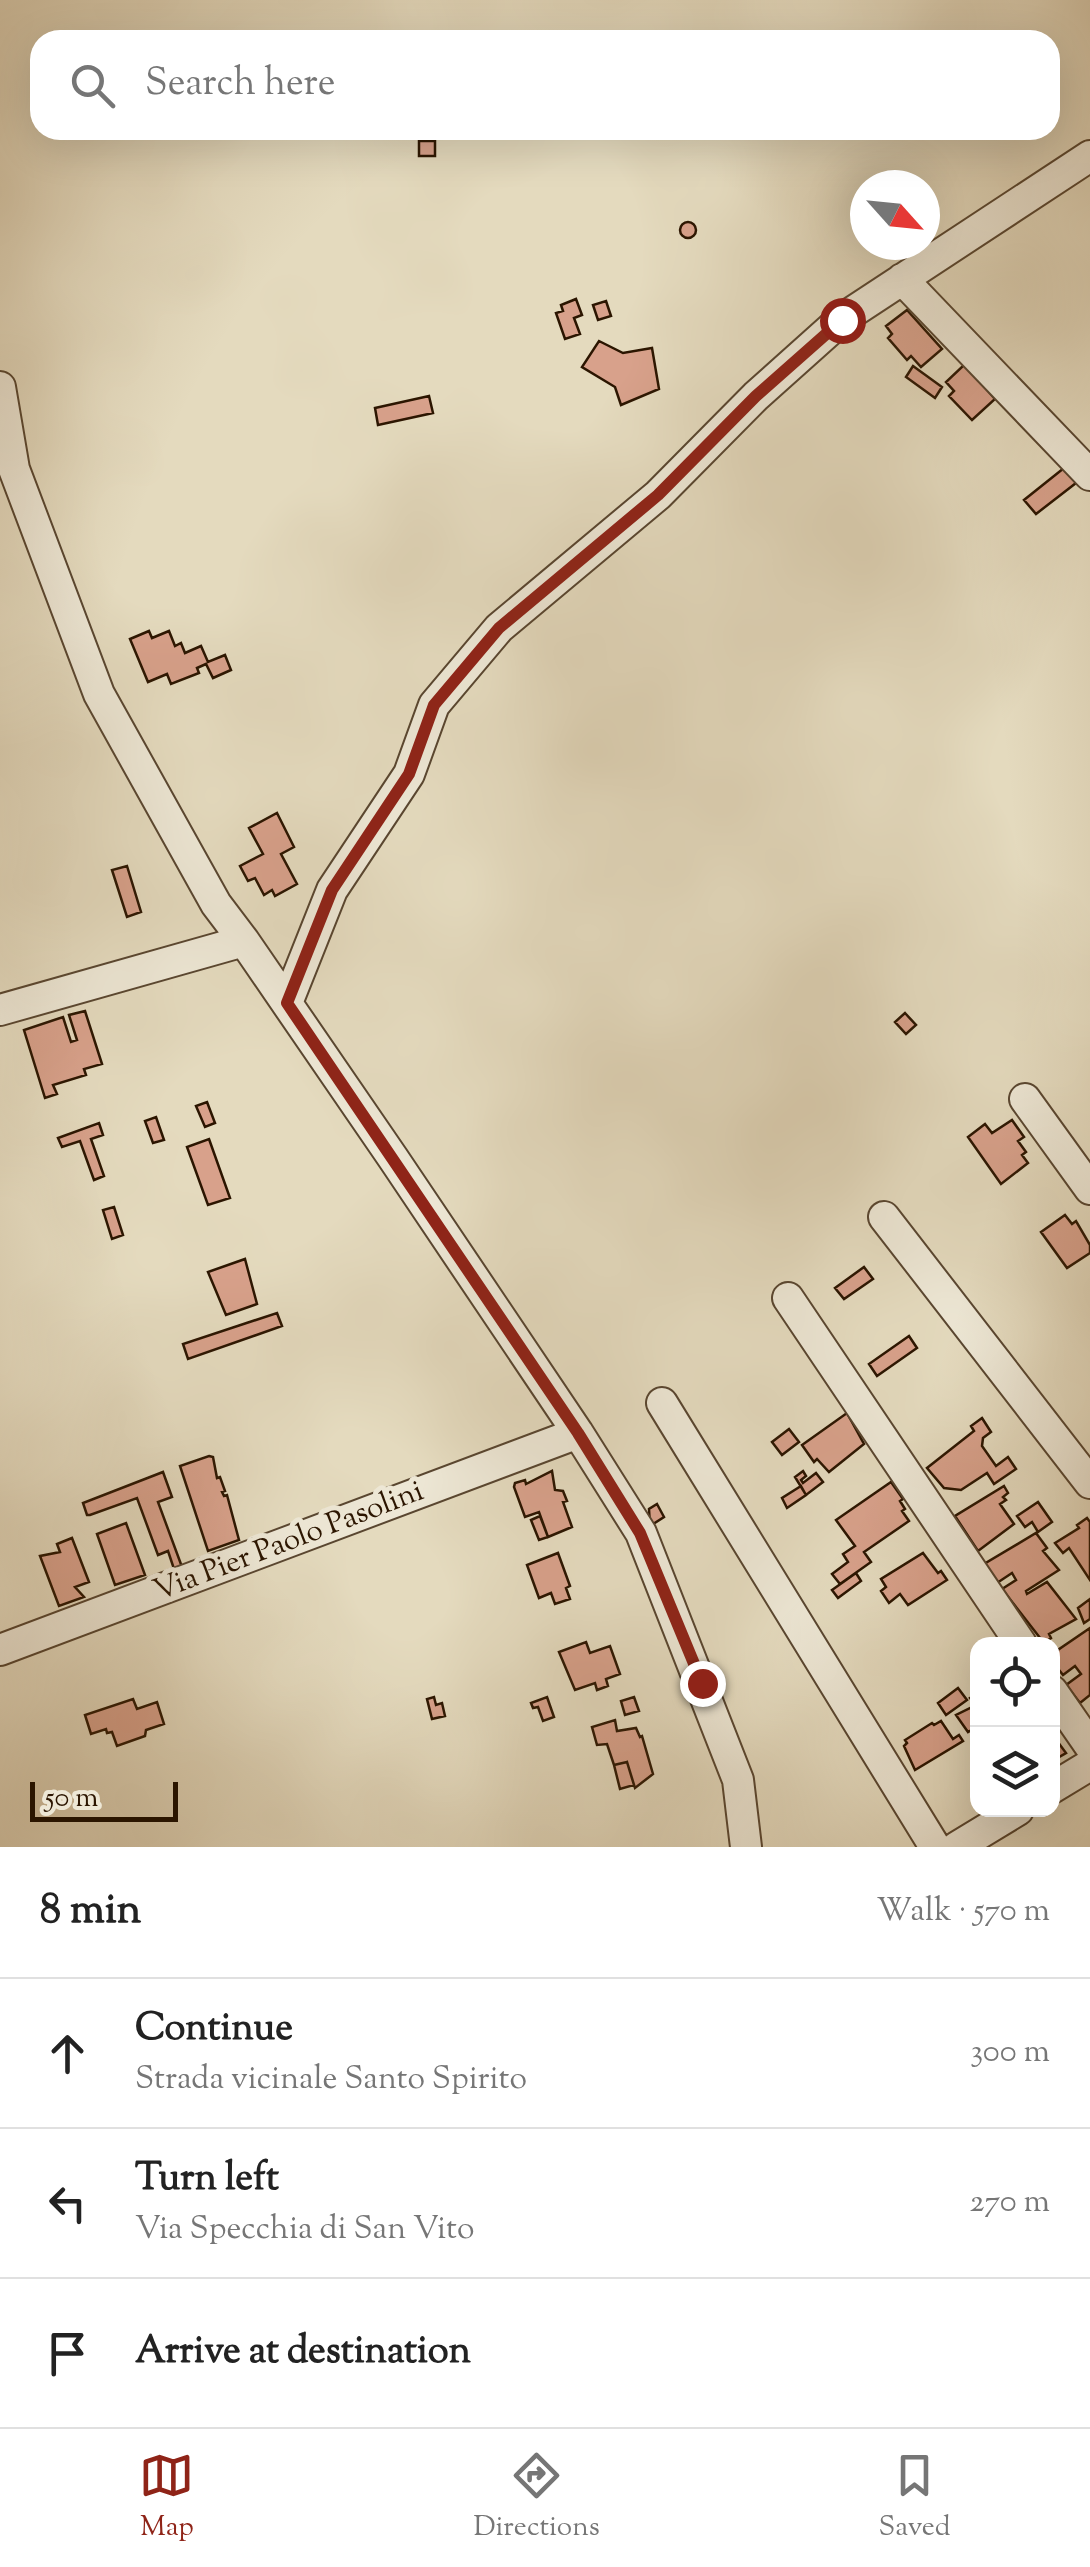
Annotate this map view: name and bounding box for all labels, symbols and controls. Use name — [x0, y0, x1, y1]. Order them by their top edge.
search box — [30, 30, 1060, 140]
icon: search — [65, 58, 120, 113]
text: Search here — [145, 58, 336, 112]
north arrow — [850, 170, 940, 260]
route start — [820, 298, 866, 344]
street label: Via Pier Paolo Pasolini — [148, 1471, 430, 1613]
map controls — [970, 1637, 1060, 1817]
button: locate — [970, 1637, 1060, 1727]
route end — [680, 1661, 726, 1707]
button: layers — [970, 1727, 1060, 1817]
scale bar — [30, 1777, 178, 1822]
text: 50 m — [45, 1779, 99, 1819]
text: 8 min — [40, 1882, 141, 1942]
text: Walk · 570 m — [877, 1889, 1050, 1935]
text: Continue — [135, 2003, 293, 2057]
icon: ahead — [40, 2026, 95, 2081]
text: 300 m — [970, 2030, 1050, 2076]
text: Strada vicinale Santo Spirito — [135, 2057, 527, 2103]
text: Turn left — [135, 2153, 279, 2207]
icon: left — [40, 2176, 95, 2231]
text: 270 m — [969, 2180, 1050, 2226]
text: Via Specchia di San Vito — [135, 2207, 474, 2253]
icon: arrive — [40, 2326, 95, 2381]
text: Arrive at destination — [135, 2326, 471, 2380]
tab: Map — [139, 2448, 194, 2548]
tab: Directions — [473, 2448, 600, 2548]
tab: Saved — [879, 2448, 951, 2548]

